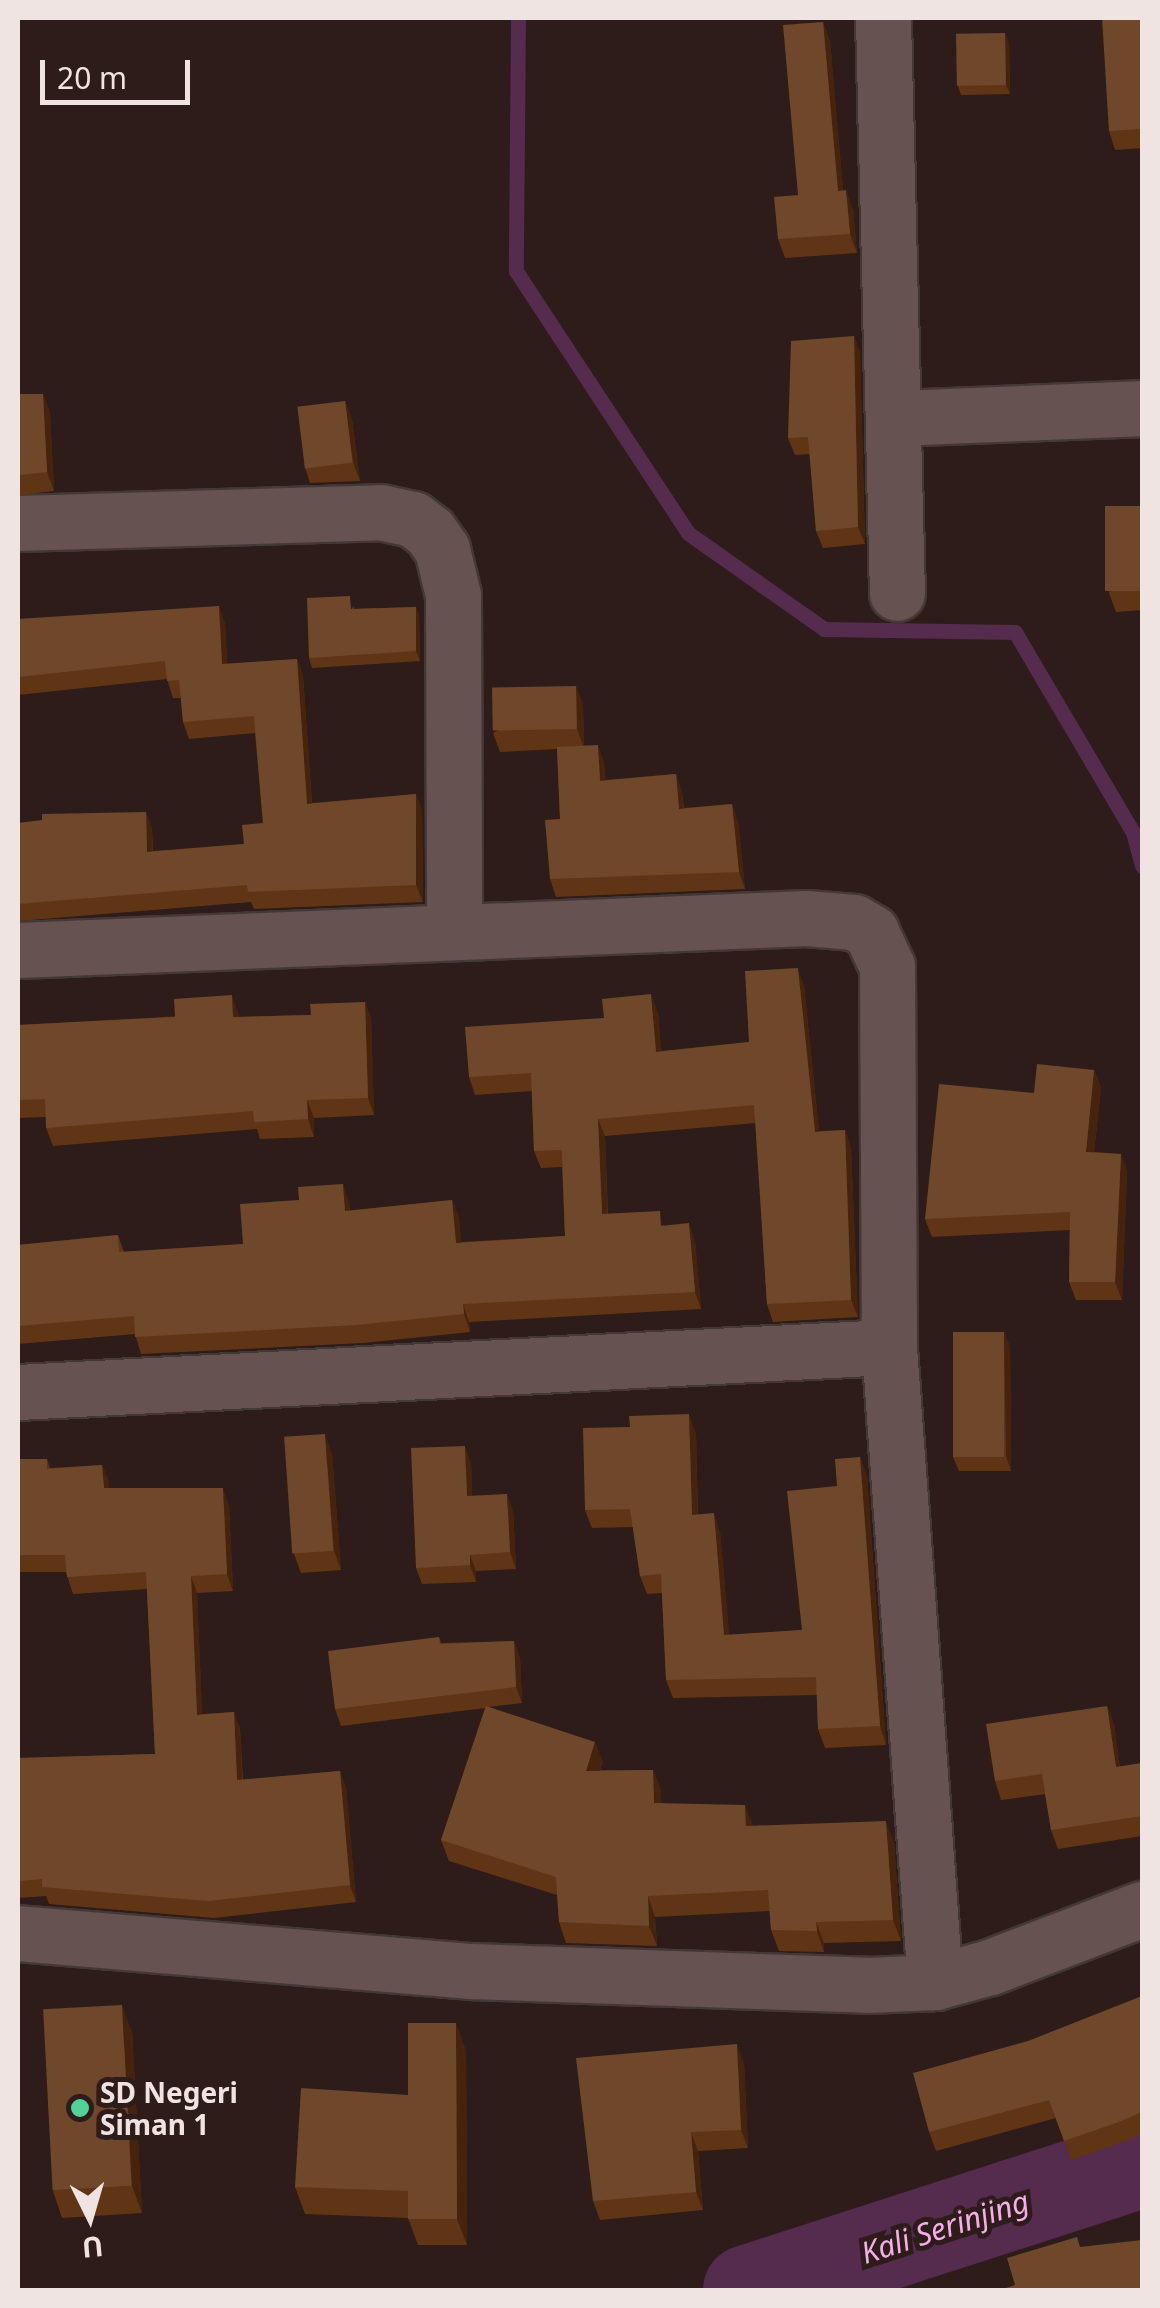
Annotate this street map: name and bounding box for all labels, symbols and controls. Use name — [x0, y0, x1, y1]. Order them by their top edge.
scale bar — [45, 40, 195, 102]
text: 20 m — [57, 57, 127, 98]
place label: SD Negeri Siman 1 — [100, 2075, 238, 2141]
marker: SD Negeri Siman 1 — [69, 2097, 91, 2119]
north arrow — [40, 2168, 140, 2268]
water label: Kali Serinjing — [856, 2183, 1034, 2271]
text: U — [80, 2228, 105, 2268]

